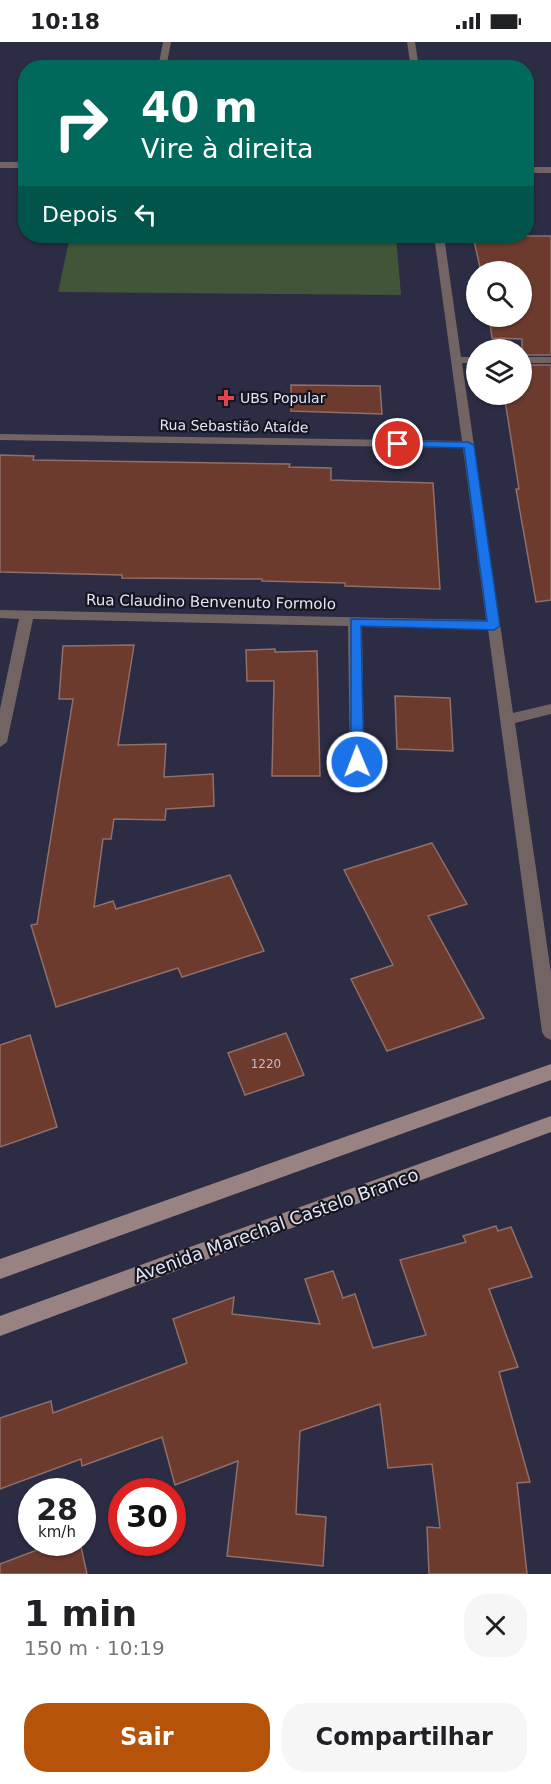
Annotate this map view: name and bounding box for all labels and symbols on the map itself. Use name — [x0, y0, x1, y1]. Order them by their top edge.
marker: UBS Popular — [217, 389, 235, 407]
place label: UBS Popular — [240, 390, 326, 406]
street label: Rua Sebastião Ataíde — [159, 417, 309, 435]
pin — [372, 418, 423, 469]
street label: Rua Claudino Benvenuto Formolo — [86, 591, 336, 613]
position arrow — [325, 730, 389, 794]
house number: 1220 — [251, 1057, 281, 1071]
street label: Avenida Marechal Castelo Branco — [131, 1164, 421, 1286]
speed limit sign: 30 — [108, 1478, 186, 1556]

